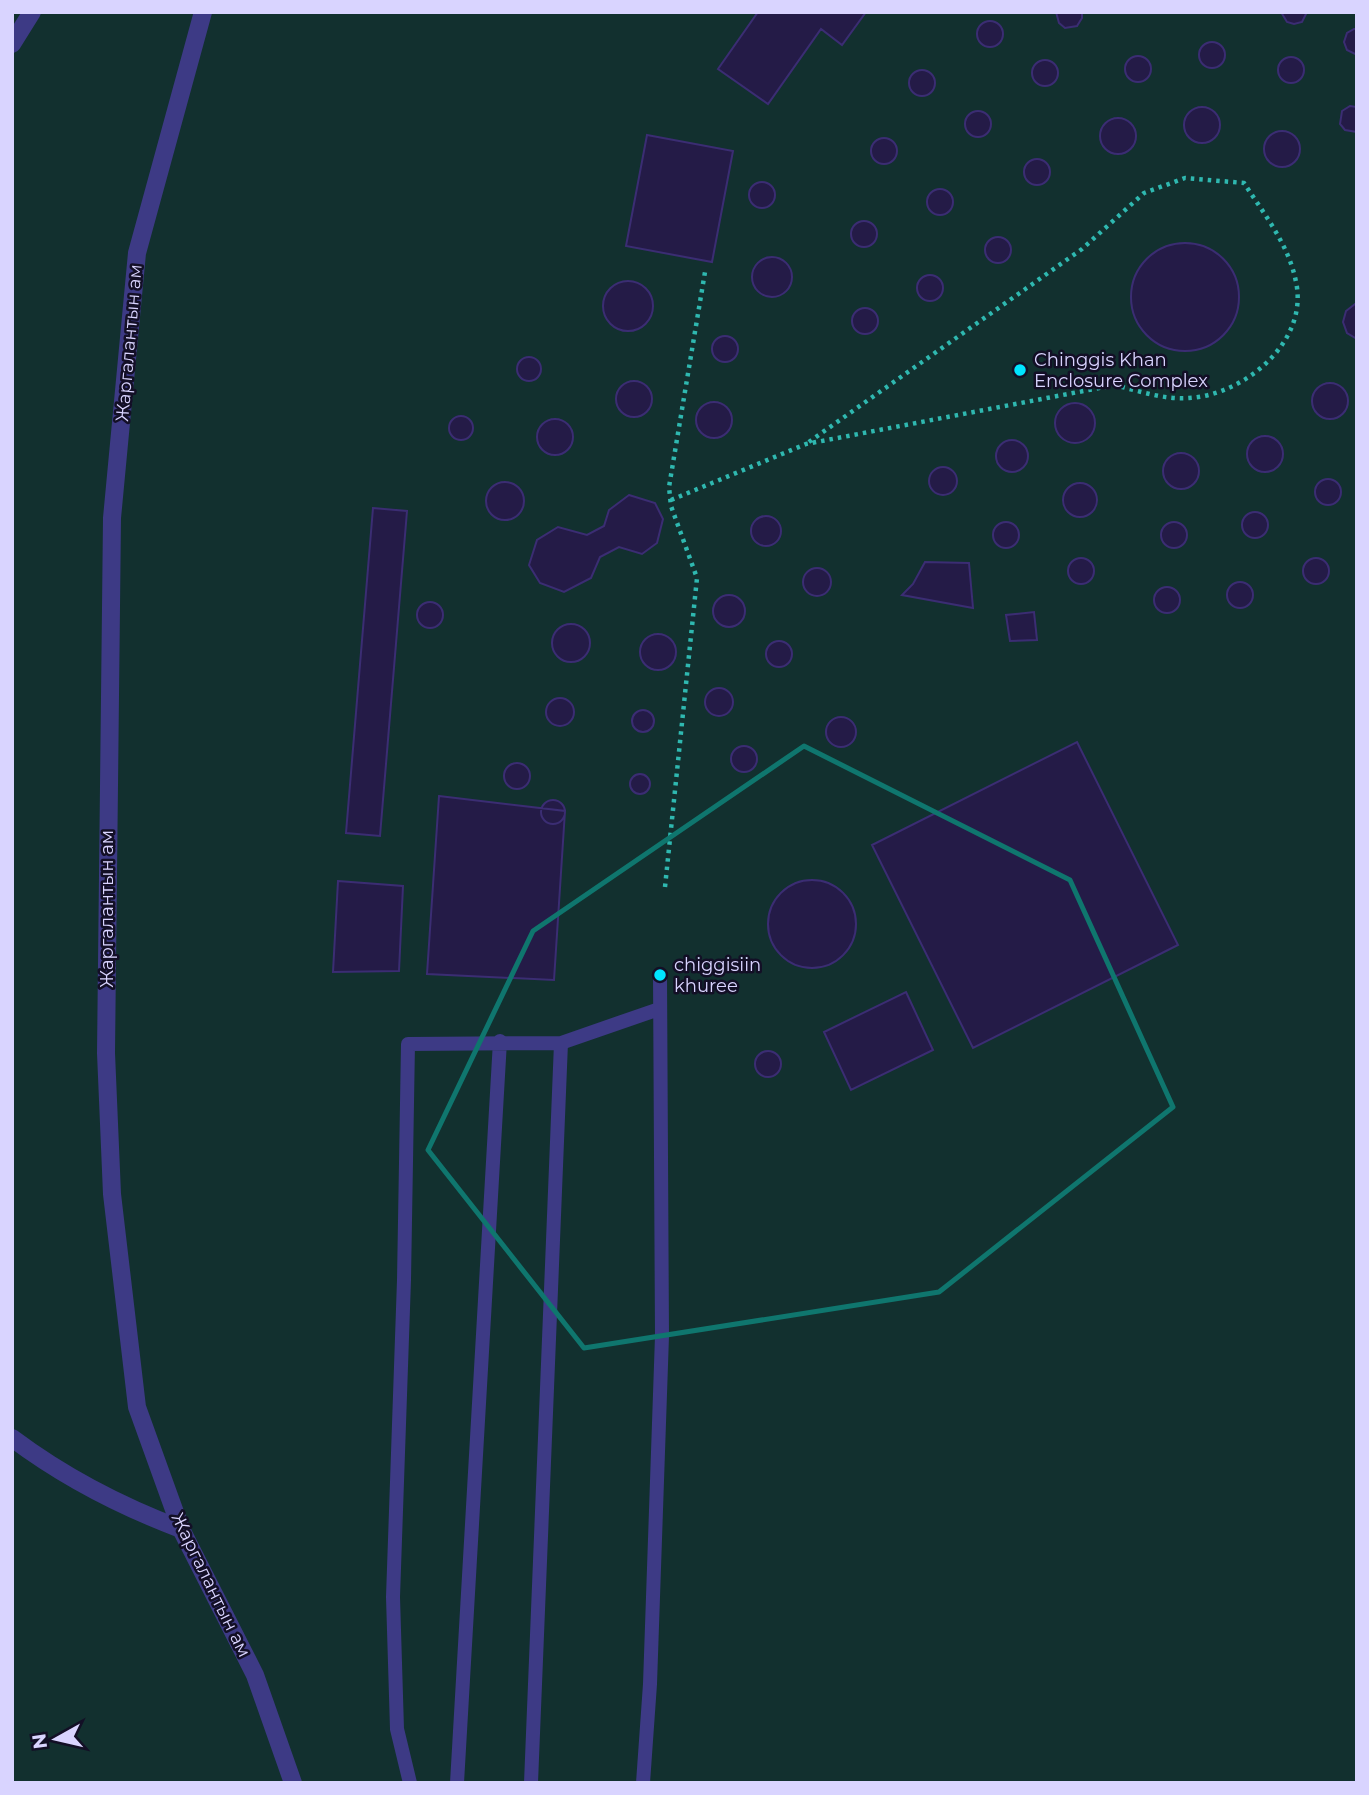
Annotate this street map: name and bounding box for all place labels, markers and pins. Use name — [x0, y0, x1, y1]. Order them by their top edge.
place label: Chinggis Khan Enclosure Complex — [1034, 349, 1208, 392]
marker: Chinggis Khan Enclosure Complex — [1012, 362, 1028, 378]
place label: chiggisiin khuree — [674, 954, 761, 997]
marker: chiggisiin khuree — [652, 967, 668, 983]

